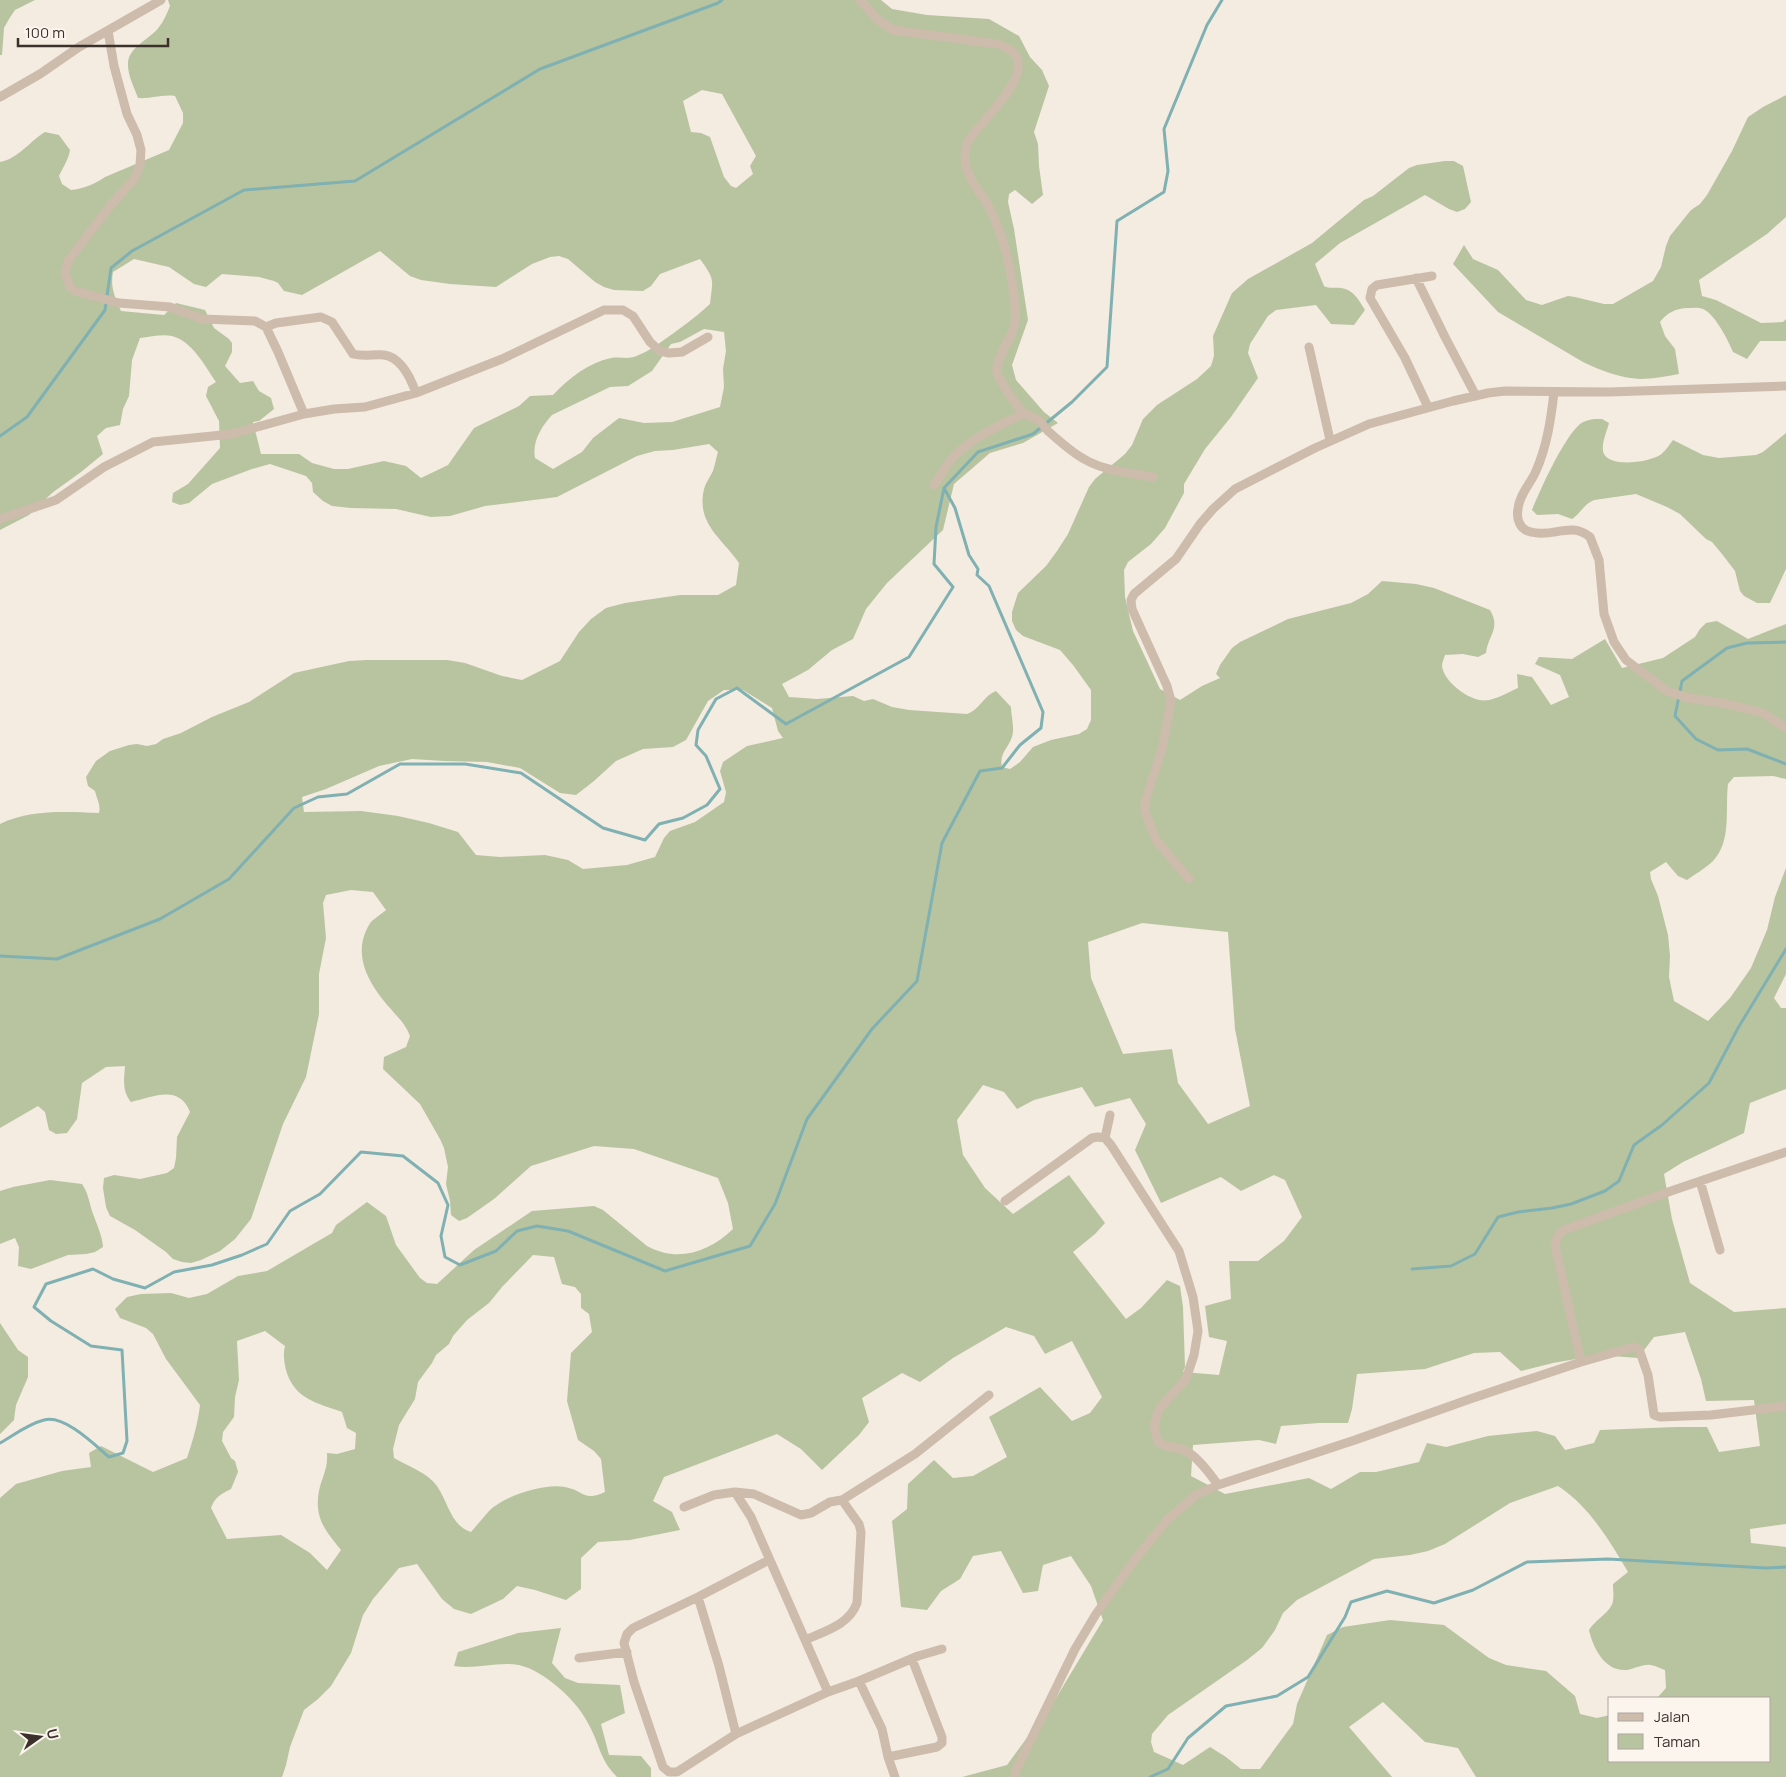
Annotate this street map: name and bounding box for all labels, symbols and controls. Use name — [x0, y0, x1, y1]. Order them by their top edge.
scale bar — [18, 15, 168, 47]
text: 100 m — [25, 22, 65, 43]
legend — [1608, 1697, 1771, 1762]
text: Jalan — [1654, 1706, 1690, 1727]
north arrow — [15, 1712, 65, 1762]
text: U — [43, 1727, 64, 1741]
text: Taman — [1654, 1731, 1700, 1752]

